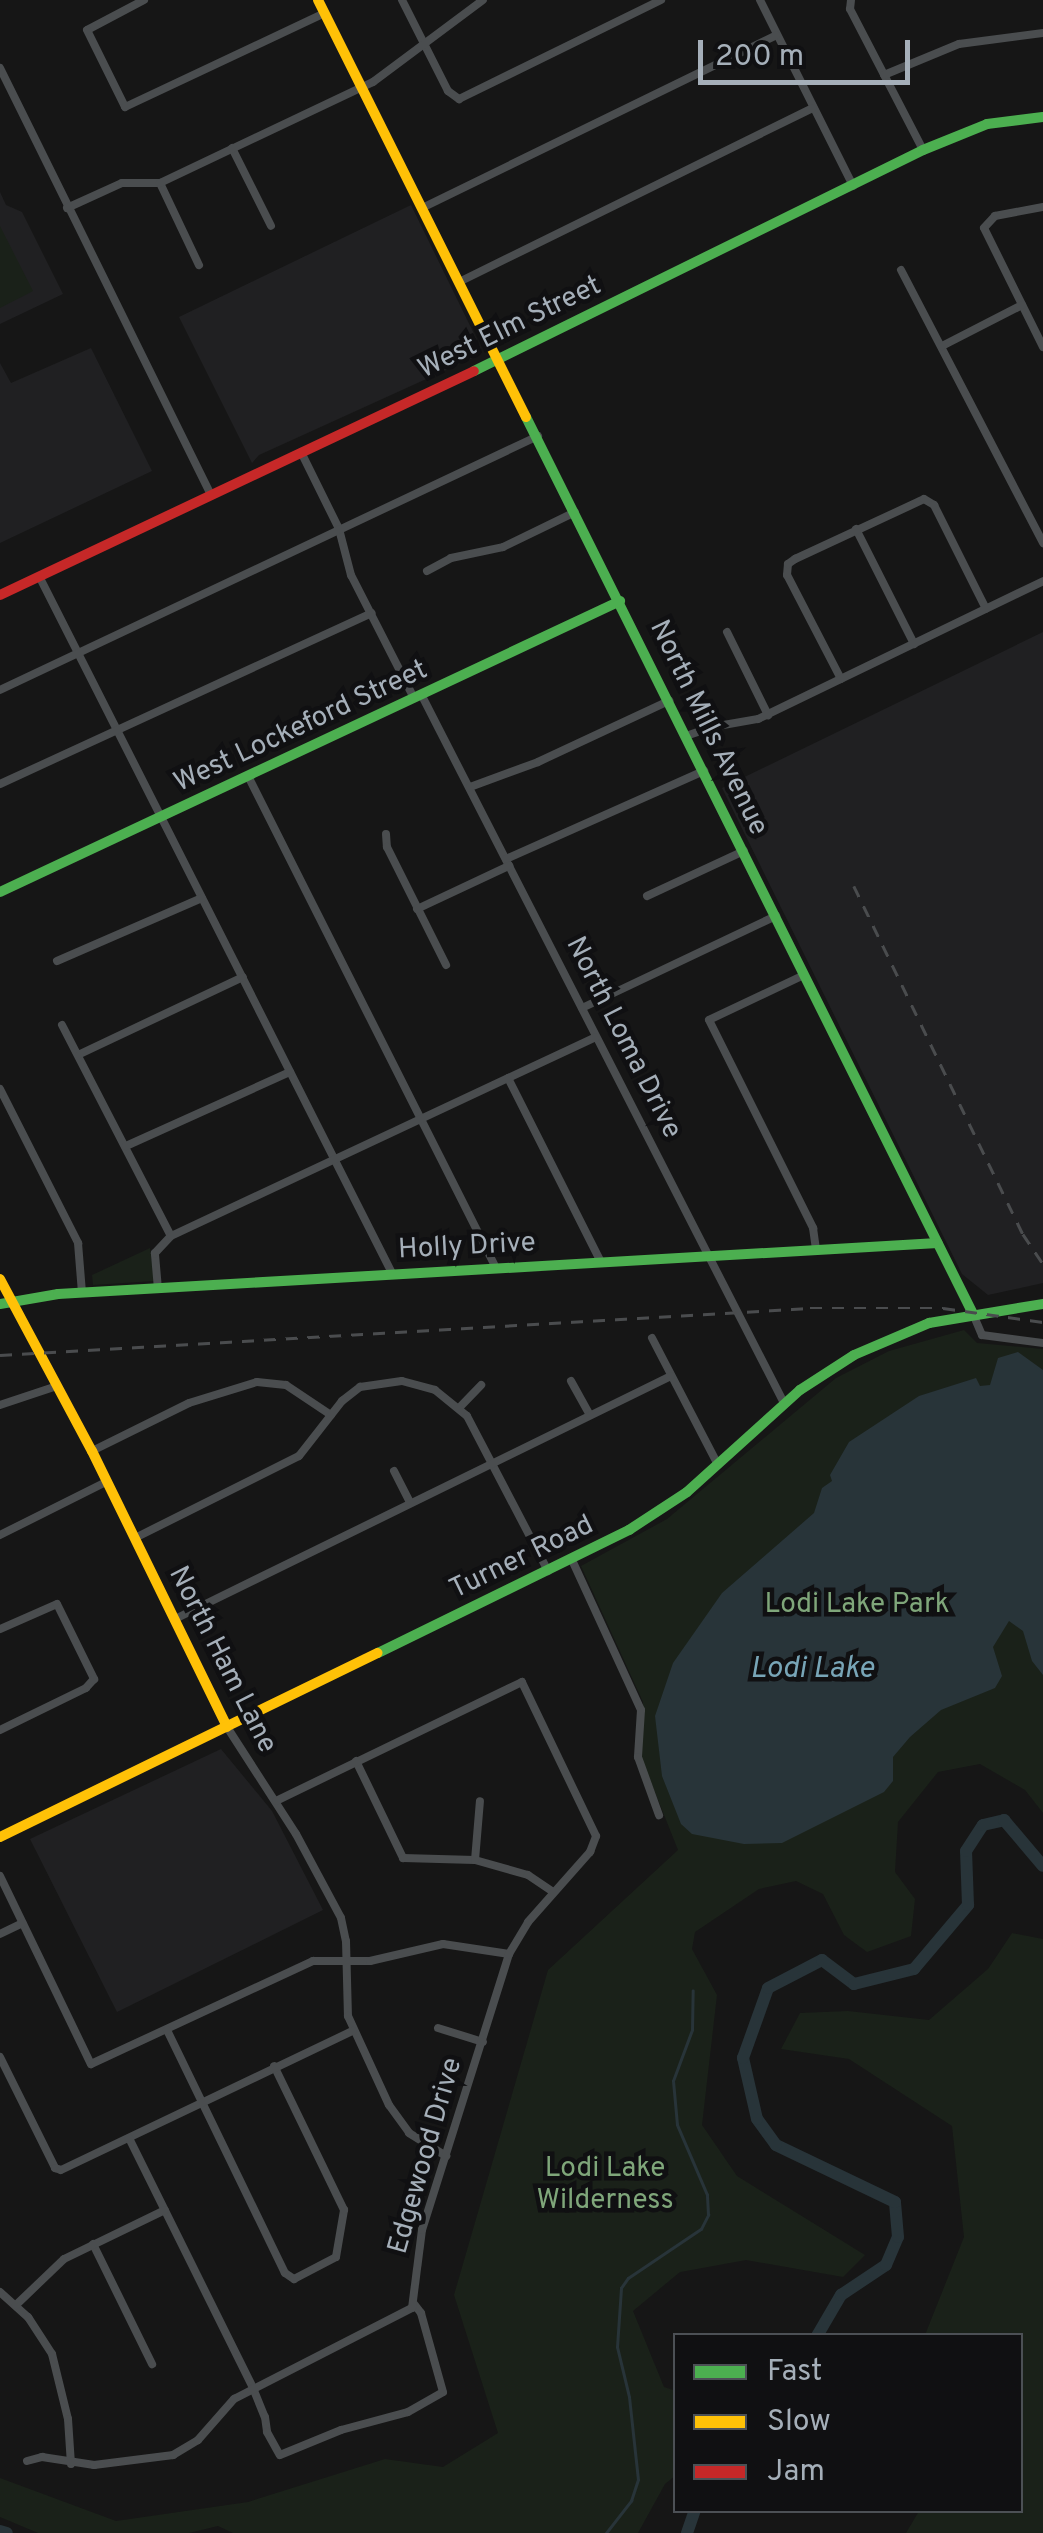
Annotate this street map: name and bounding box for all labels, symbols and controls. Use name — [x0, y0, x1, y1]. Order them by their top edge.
scale bar — [703, 20, 916, 82]
text: 200 m — [715, 39, 804, 76]
street label: West Elm Street — [413, 269, 607, 387]
street label: North Mills Avenue — [641, 614, 775, 842]
street label: West Lockeford Street — [169, 654, 433, 800]
street label: North Loma Drive — [558, 932, 688, 1144]
street label: Holly Drive — [397, 1227, 537, 1267]
street label: Turner Road — [445, 1509, 599, 1607]
street label: North Ham Lane — [160, 1561, 284, 1759]
park label: Lodi Lake Park — [765, 1588, 949, 1622]
water label: Lodi Lake — [750, 1652, 874, 1688]
street label: Edgewood Drive — [382, 2054, 470, 2258]
park label: Lodi Lake Wilderness — [536, 2152, 674, 2218]
legend — [673, 2333, 1023, 2513]
text: Fast — [767, 2354, 822, 2391]
text: Slow — [767, 2404, 831, 2441]
text: Jam — [767, 2454, 825, 2491]

